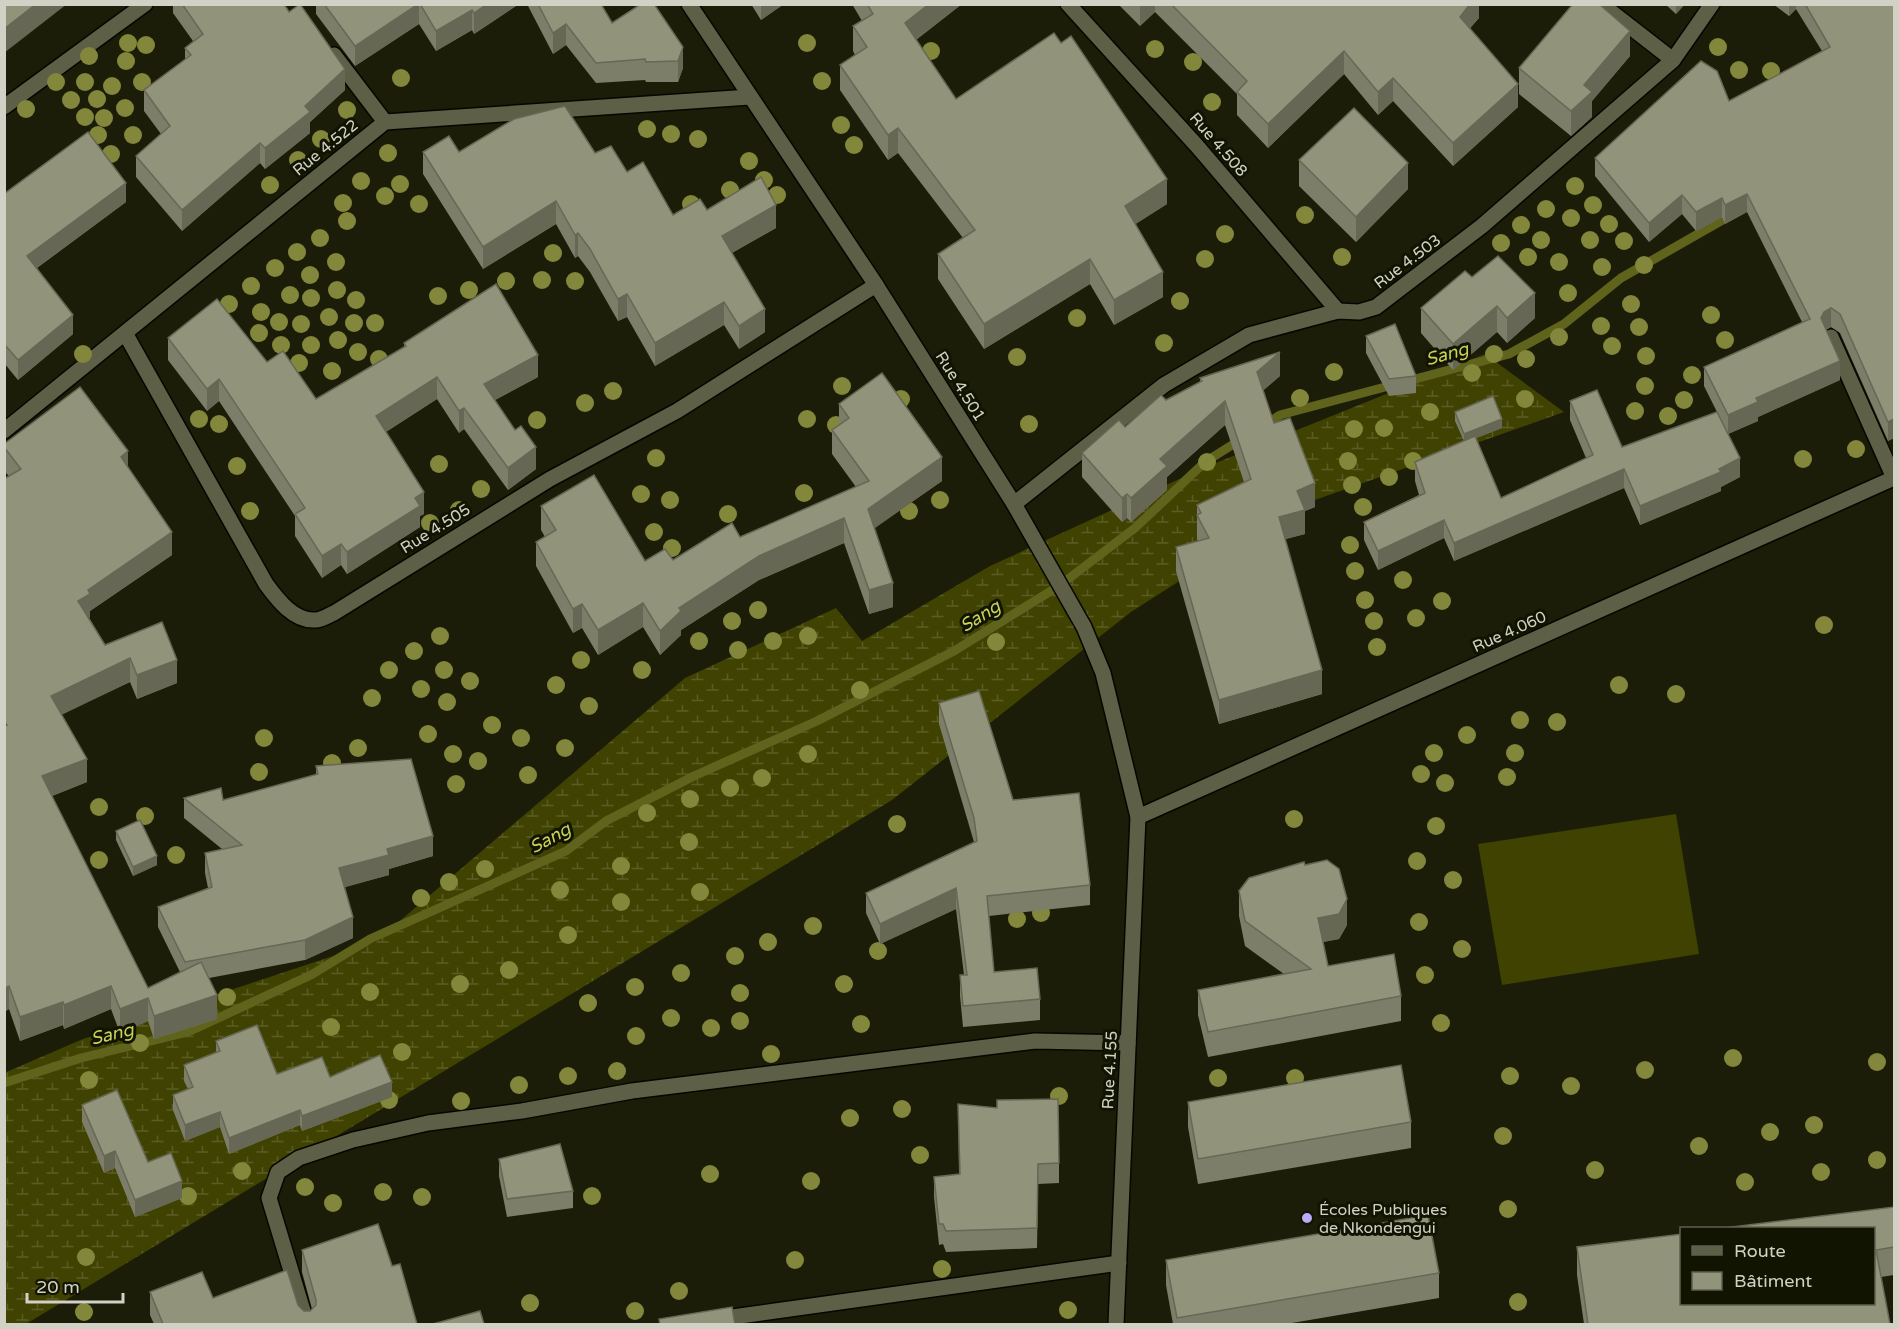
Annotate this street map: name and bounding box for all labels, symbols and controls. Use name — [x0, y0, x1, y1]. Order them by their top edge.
street label: Rue 4.508 — [1185, 108, 1252, 181]
street label: Rue 4.522 — [289, 115, 363, 180]
street label: Rue 4.503 — [1370, 230, 1445, 293]
water label: Sang — [1423, 337, 1472, 370]
street label: Rue 4.501 — [931, 348, 989, 425]
street label: Rue 4.505 — [397, 500, 474, 558]
water label: Sang — [956, 594, 1006, 637]
street label: Rue 4.060 — [1469, 607, 1549, 657]
water label: Sang — [526, 817, 576, 858]
water label: Sang — [88, 1018, 137, 1050]
street label: Rue 4.155 — [1098, 1030, 1122, 1110]
place label: Écoles Publiques de Nkondengui — [1319, 1200, 1447, 1238]
marker: Écoles Publiques de Nkondengui — [1300, 1211, 1314, 1225]
legend — [1680, 1227, 1875, 1305]
text: Route — [1734, 1240, 1786, 1262]
scale bar — [27, 1266, 123, 1304]
text: Bâtiment — [1734, 1270, 1812, 1292]
text: 20 m — [36, 1276, 80, 1298]

